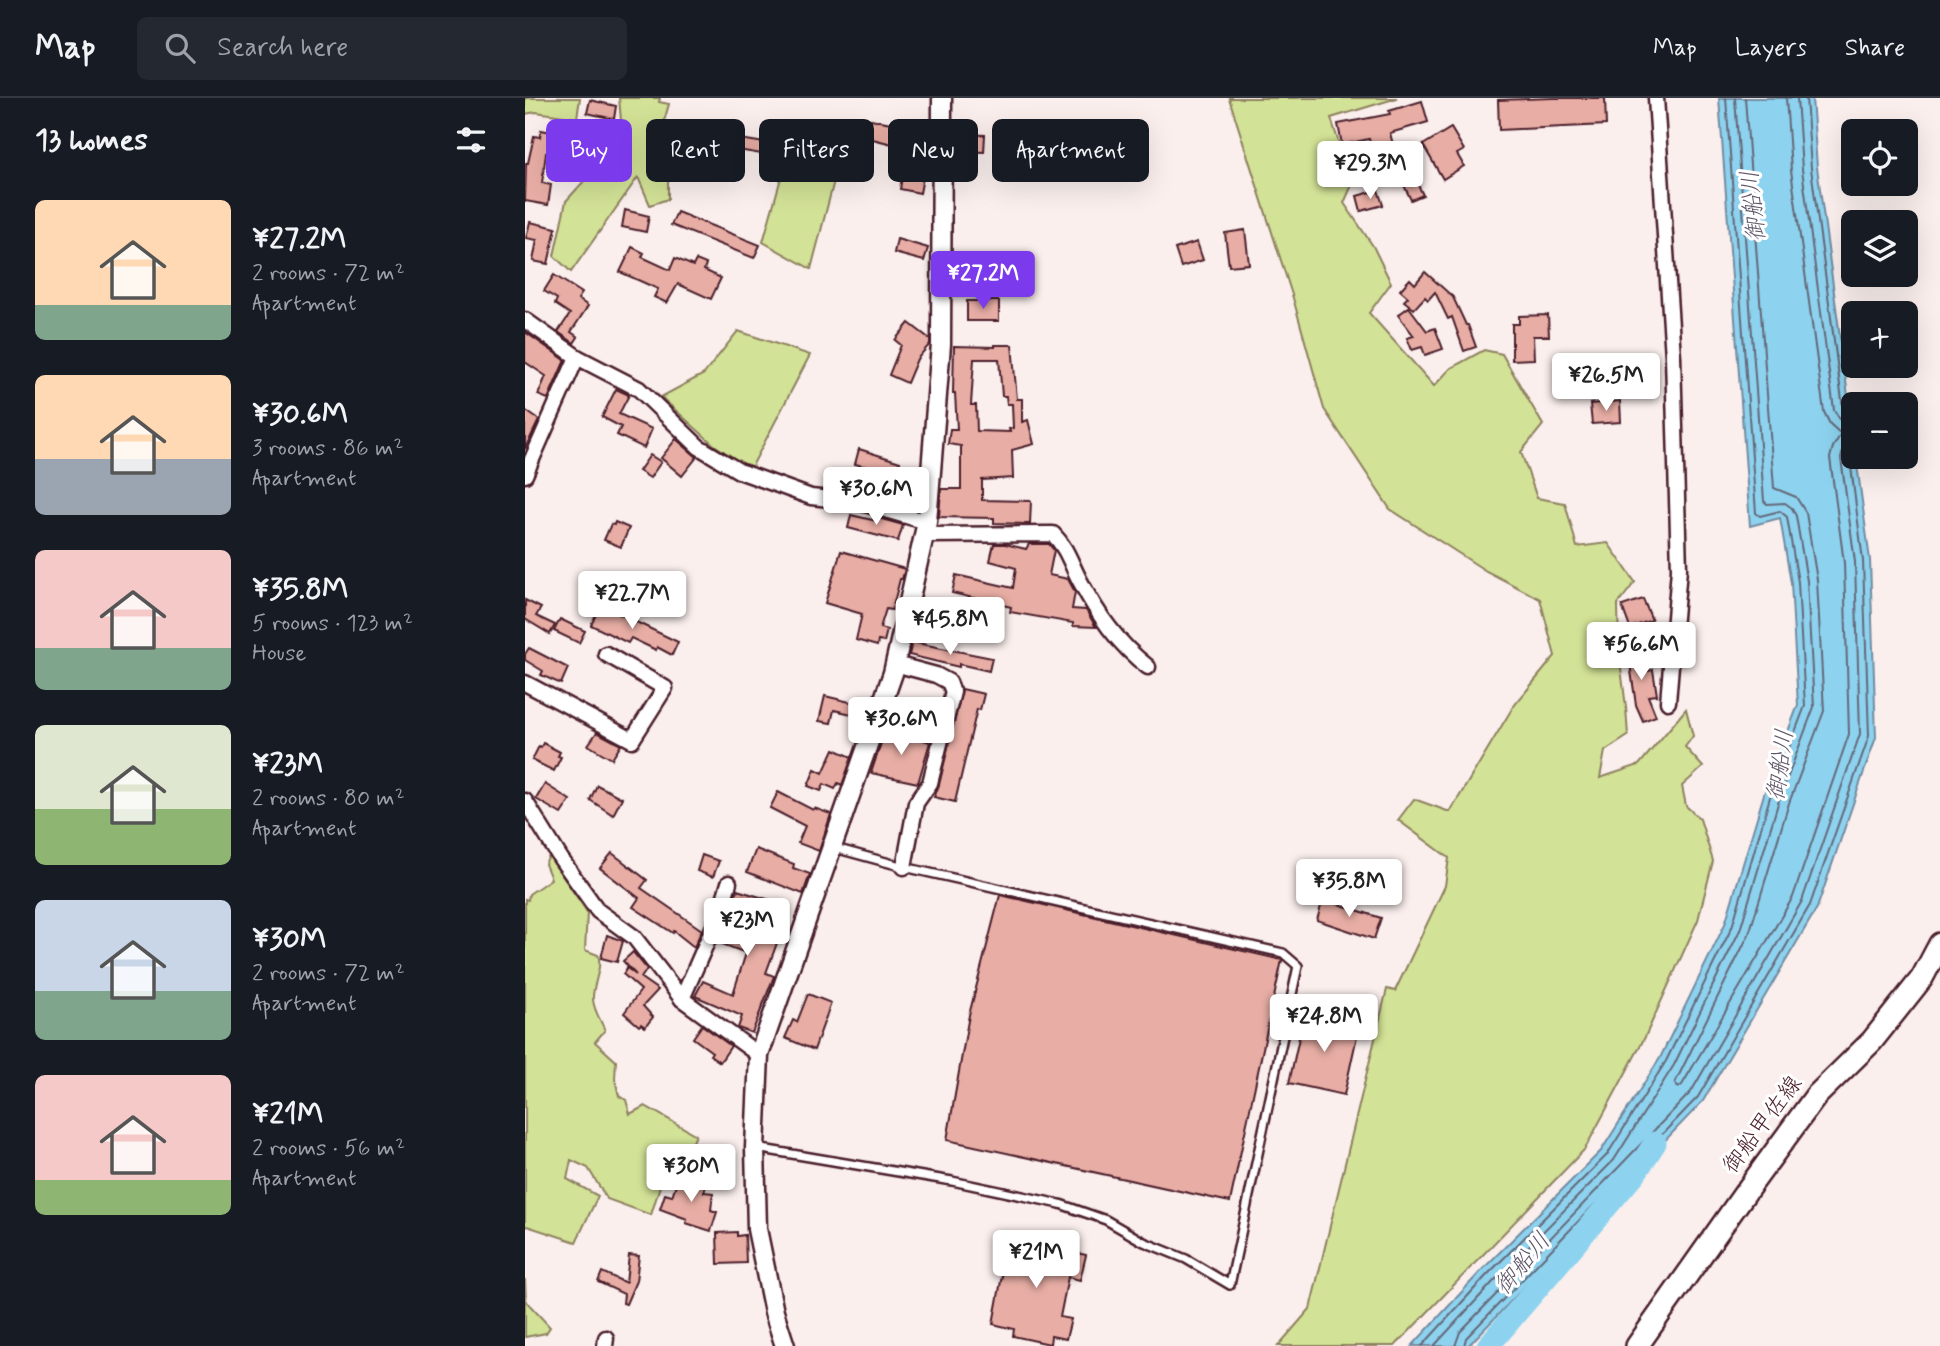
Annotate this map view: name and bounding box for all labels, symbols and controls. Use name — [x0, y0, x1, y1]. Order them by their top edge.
search box — [137, 17, 627, 80]
text: Map — [35, 26, 95, 70]
icon: search — [161, 29, 199, 67]
text: Search here — [217, 31, 348, 65]
text: Map — [1653, 33, 1697, 64]
text: Layers — [1735, 33, 1807, 64]
text: Share — [1845, 33, 1905, 64]
chip: Buy — [546, 119, 632, 182]
chip: Rent — [646, 119, 745, 182]
chip: Filters — [759, 119, 874, 182]
chip: New — [888, 119, 978, 182]
chip: Apartment — [992, 119, 1149, 182]
map controls — [1841, 119, 1918, 469]
button: locate — [1841, 119, 1918, 196]
text: 13 homes — [35, 121, 148, 160]
icon: filters — [452, 121, 490, 159]
pin: ¥29.3M — [1313, 141, 1427, 201]
text: ¥29.3M — [1333, 149, 1407, 179]
water label: 御船川 — [1735, 169, 1773, 243]
button: layers — [1841, 210, 1918, 287]
text: ¥27.2M — [252, 220, 346, 259]
icon: home — [91, 228, 175, 312]
pin: ¥27.2M — [926, 252, 1040, 311]
text: 2 rooms · 72 m² — [252, 259, 405, 289]
text: ¥27.2M — [947, 259, 1019, 289]
text: Apartment — [252, 289, 357, 319]
button: + — [1841, 301, 1918, 378]
pin: ¥26.5M — [1549, 354, 1663, 413]
text: ¥26.5M — [1568, 361, 1644, 391]
button: − — [1841, 392, 1918, 469]
text: ¥30.6M — [252, 395, 348, 434]
icon: home — [91, 403, 175, 487]
text: 3 rooms · 86 m² — [252, 434, 403, 464]
text: Apartment — [252, 464, 357, 494]
pin: ¥30.6M — [819, 468, 933, 527]
text: ¥30.6M — [839, 475, 913, 505]
text: ¥35.8M — [252, 570, 348, 609]
pin: ¥22.7M — [575, 572, 689, 631]
icon: home — [91, 578, 175, 662]
text: ¥22.7M — [594, 579, 670, 609]
pin: ¥45.8M — [893, 598, 1007, 657]
text: ¥45.8M — [912, 605, 988, 635]
text: 5 rooms · 123 m² — [252, 609, 413, 639]
pin: ¥56.6M — [1584, 622, 1698, 682]
text: ¥56.6M — [1603, 630, 1679, 660]
text: House — [252, 639, 306, 669]
pin: ¥30.6M — [844, 698, 958, 757]
text: ¥30.6M — [864, 705, 938, 735]
water label: 御船川 — [1761, 727, 1801, 803]
text: ¥23M — [252, 745, 323, 784]
icon: home — [91, 753, 175, 837]
text: 2 rooms · 80 m² — [252, 784, 405, 814]
text: Apartment — [252, 814, 357, 844]
pin: ¥35.8M — [1292, 860, 1406, 919]
text: ¥35.8M — [1312, 867, 1386, 897]
pin: ¥23M — [706, 898, 788, 958]
text: ¥23M — [720, 906, 774, 936]
text: ¥30M — [252, 920, 326, 959]
icon: home — [91, 928, 175, 1012]
text: 2 rooms · 72 m² — [252, 959, 405, 989]
text: Apartment — [252, 989, 357, 1019]
pin: ¥24.8M — [1267, 995, 1381, 1054]
text: ¥24.8M — [1286, 1002, 1362, 1032]
street label: 御船甲佐線 — [1716, 1070, 1810, 1180]
text: ¥21M — [252, 1095, 323, 1134]
icon: home — [91, 1103, 175, 1187]
text: 2 rooms · 56 m² — [252, 1134, 405, 1164]
pin: ¥30M — [650, 1144, 732, 1204]
text: ¥30M — [663, 1152, 720, 1182]
text: Apartment — [252, 1164, 357, 1194]
water label: 御船川 — [1488, 1226, 1558, 1302]
pin: ¥21M — [995, 1230, 1077, 1290]
text: ¥21M — [1009, 1238, 1063, 1268]

